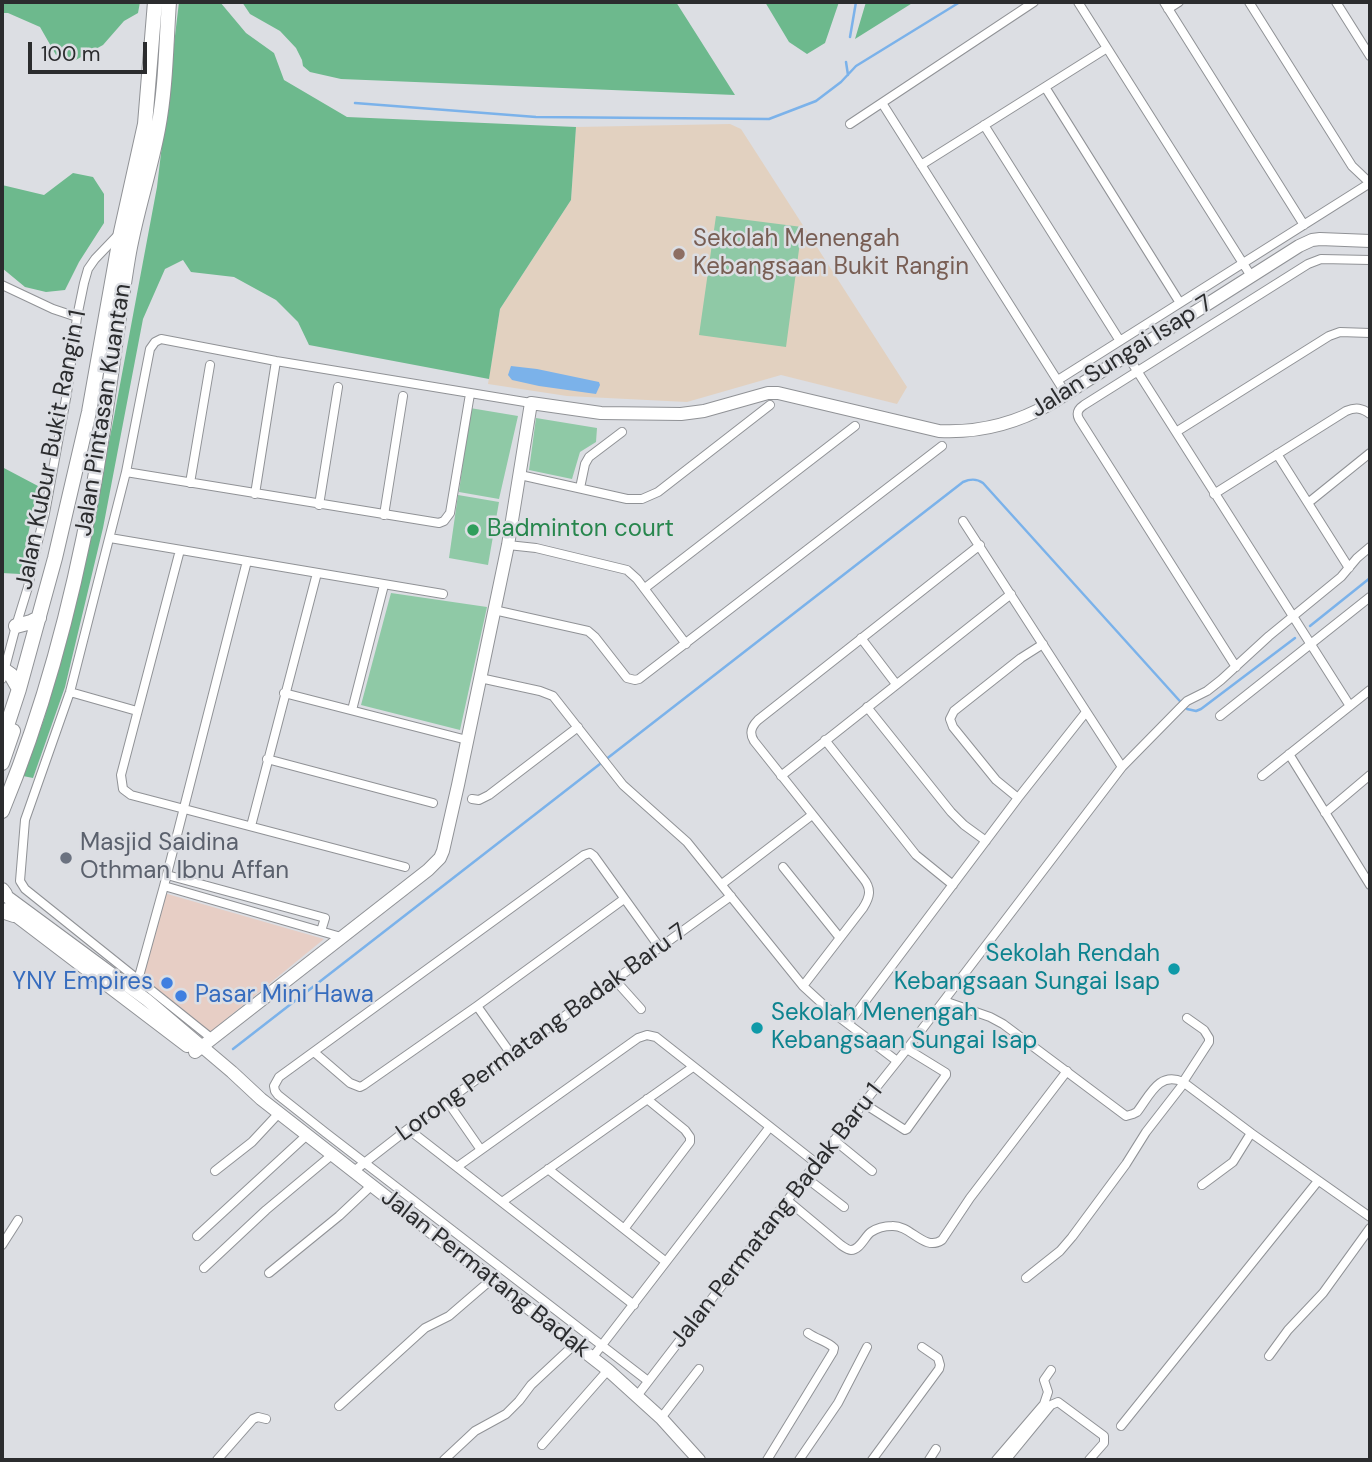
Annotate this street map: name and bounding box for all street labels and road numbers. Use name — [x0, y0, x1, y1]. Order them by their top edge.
street label: Jalan Pintasan Kuantan — [70, 282, 138, 538]
street label: Jalan Sungai Isap 7 — [1026, 290, 1218, 424]
street label: Jalan Kubur Bukit Rangin 1 — [11, 308, 93, 592]
street label: Lorong Permatang Badak Baru 7 — [391, 918, 693, 1148]
street label: Jalan Permatang Badak Baru 1 — [665, 1078, 889, 1354]
street label: Jalan Permatang Badak — [375, 1183, 595, 1365]

